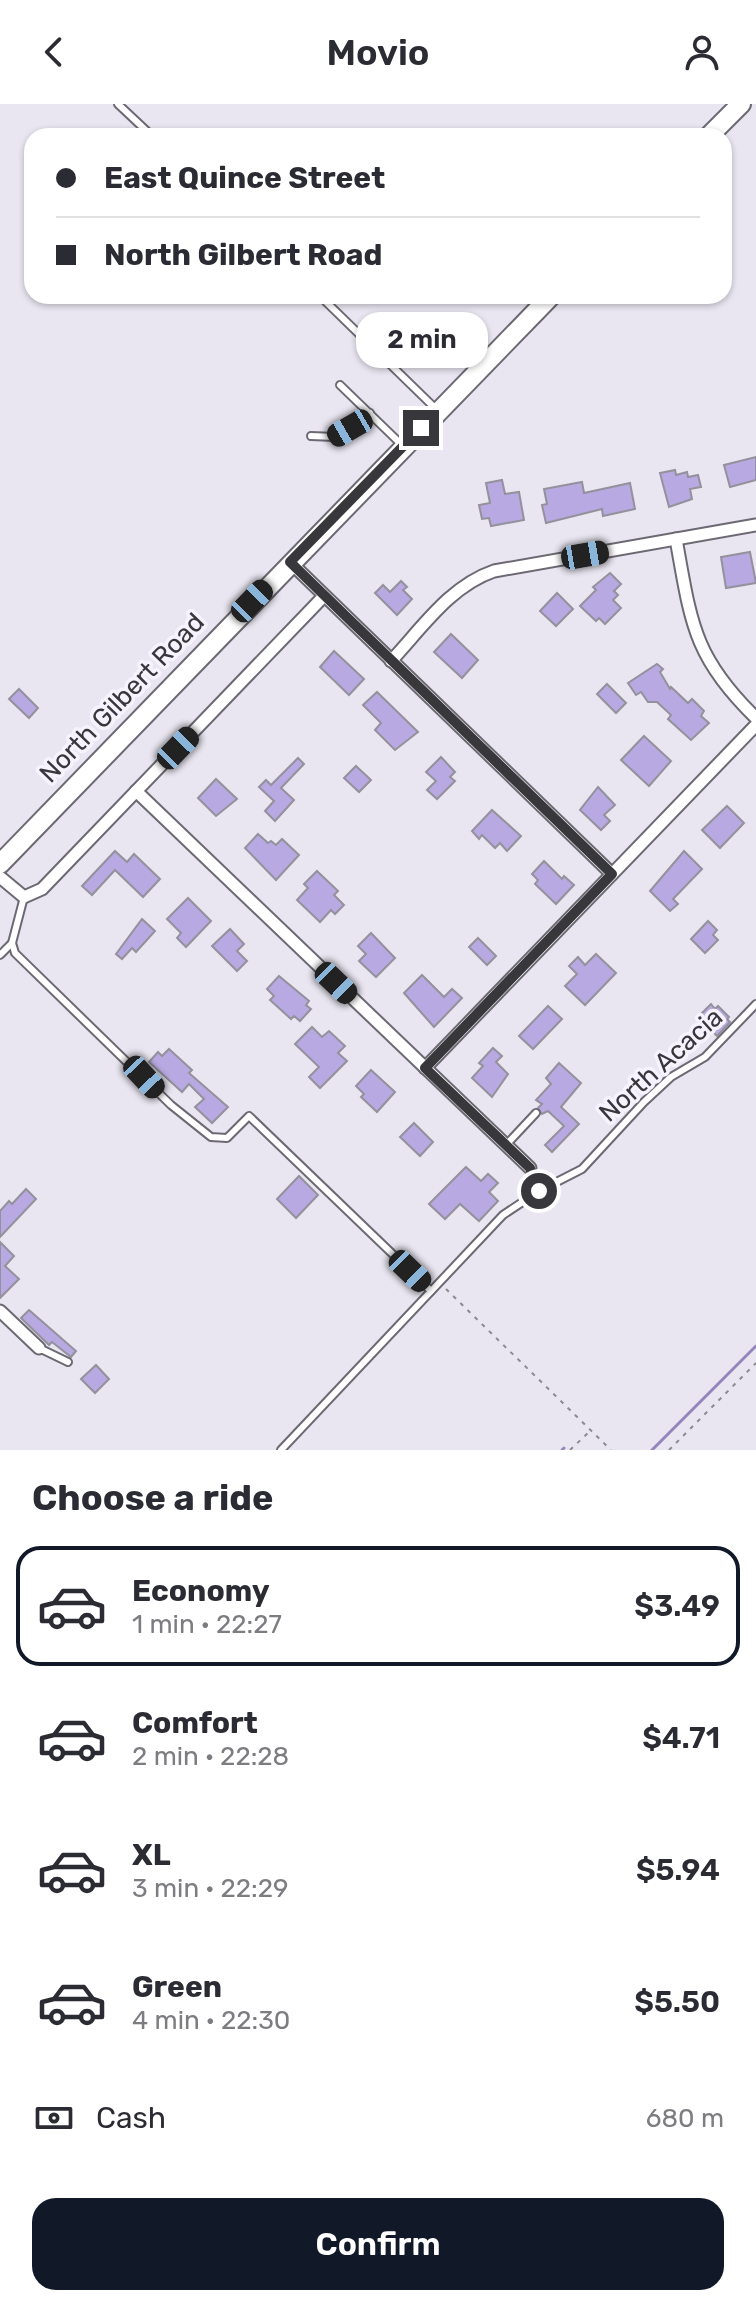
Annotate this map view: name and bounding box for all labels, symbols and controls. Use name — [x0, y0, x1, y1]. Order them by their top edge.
icon: back — [32, 30, 76, 74]
icon: person — [680, 30, 724, 74]
text: Movio — [327, 31, 429, 74]
text: East Quince Street — [104, 160, 385, 196]
text: North Gilbert Road — [104, 237, 382, 273]
callout: 2 min — [355, 312, 487, 368]
text: 2 min — [387, 324, 457, 355]
car — [323, 406, 377, 450]
route end — [403, 410, 439, 446]
car — [559, 539, 611, 571]
car — [227, 575, 277, 627]
street label: North Gilbert Road — [33, 607, 211, 789]
car — [153, 722, 203, 774]
car — [310, 958, 362, 1008]
street label: North Acacia — [593, 1001, 729, 1129]
car — [119, 1051, 169, 1103]
route start — [521, 1173, 557, 1209]
car — [384, 1246, 436, 1296]
text: Choose a ride — [32, 1476, 273, 1519]
icon: car — [36, 1570, 108, 1642]
text: Economy — [132, 1573, 270, 1609]
text: $3.49 — [634, 1588, 720, 1624]
text: 1 min · 22:27 — [132, 1609, 282, 1640]
icon: car — [36, 1702, 108, 1774]
text: Comfort — [132, 1705, 258, 1741]
text: $4.71 — [642, 1720, 720, 1756]
text: 2 min · 22:28 — [132, 1741, 289, 1772]
icon: car — [36, 1834, 108, 1906]
text: XL — [132, 1837, 171, 1873]
text: $5.94 — [636, 1852, 720, 1888]
text: 3 min · 22:29 — [132, 1873, 288, 1904]
icon: car — [36, 1966, 108, 2038]
text: Green — [132, 1969, 222, 2005]
text: $5.50 — [634, 1984, 720, 2020]
text: 4 min · 22:30 — [132, 2005, 290, 2036]
icon: cash — [32, 2096, 76, 2140]
text: Cash — [96, 2100, 166, 2136]
text: 680 m — [646, 2103, 724, 2134]
button: Confirm — [32, 2198, 724, 2290]

